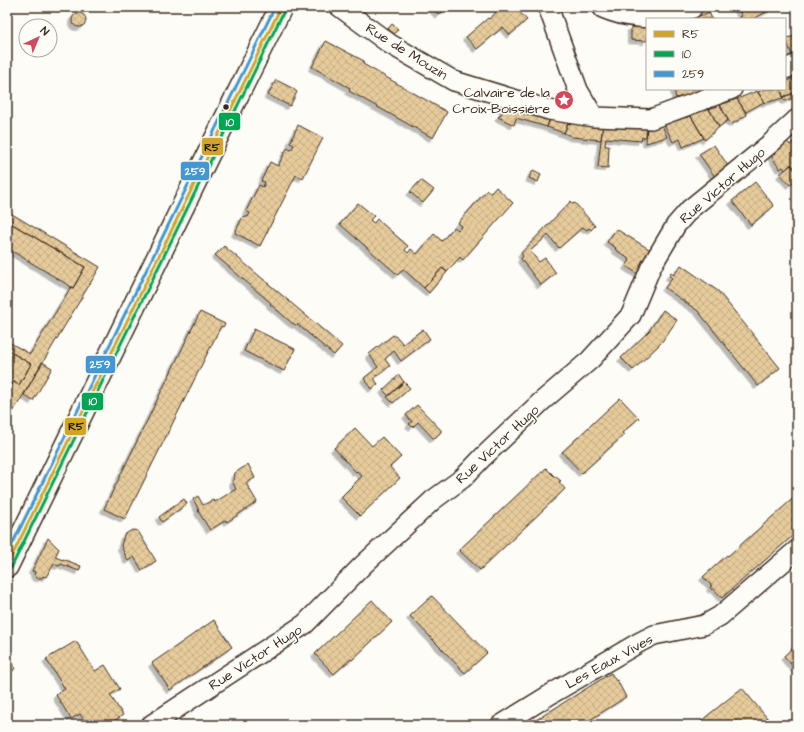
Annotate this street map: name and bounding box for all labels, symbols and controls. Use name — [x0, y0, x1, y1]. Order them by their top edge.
north arrow — [18, 18, 58, 58]
legend — [646, 18, 786, 90]
street label: Rue de Mouzin — [362, 19, 451, 85]
text: N — [37, 23, 52, 39]
text: R5 — [682, 26, 700, 43]
text: 10 — [682, 46, 692, 63]
text: 259 — [682, 66, 704, 83]
place label: Calvaire de la Croix-Boissière — [452, 83, 550, 119]
place icon: Calvaire de la Croix-Boissière — [553, 89, 575, 111]
unlabelled marker — [221, 102, 231, 112]
line badge: 10 — [218, 112, 241, 131]
text: 10 — [226, 115, 234, 130]
line badge: R5 — [201, 137, 224, 156]
text: R5 — [204, 140, 220, 155]
street label: Rue Victor Hugo — [676, 143, 770, 229]
line badge: 259 — [180, 161, 210, 181]
text: 259 — [184, 164, 205, 179]
line badge: 259 — [85, 355, 116, 374]
text: 259 — [89, 357, 110, 372]
line badge: 10 — [81, 392, 104, 411]
text: 10 — [89, 394, 97, 409]
street label: Rue Victor Hugo — [452, 401, 544, 489]
line badge: R5 — [64, 417, 87, 436]
text: R5 — [68, 419, 84, 434]
street label: Rue Victor Hugo — [205, 620, 306, 696]
street label: Les Eaux Vives — [562, 630, 657, 694]

